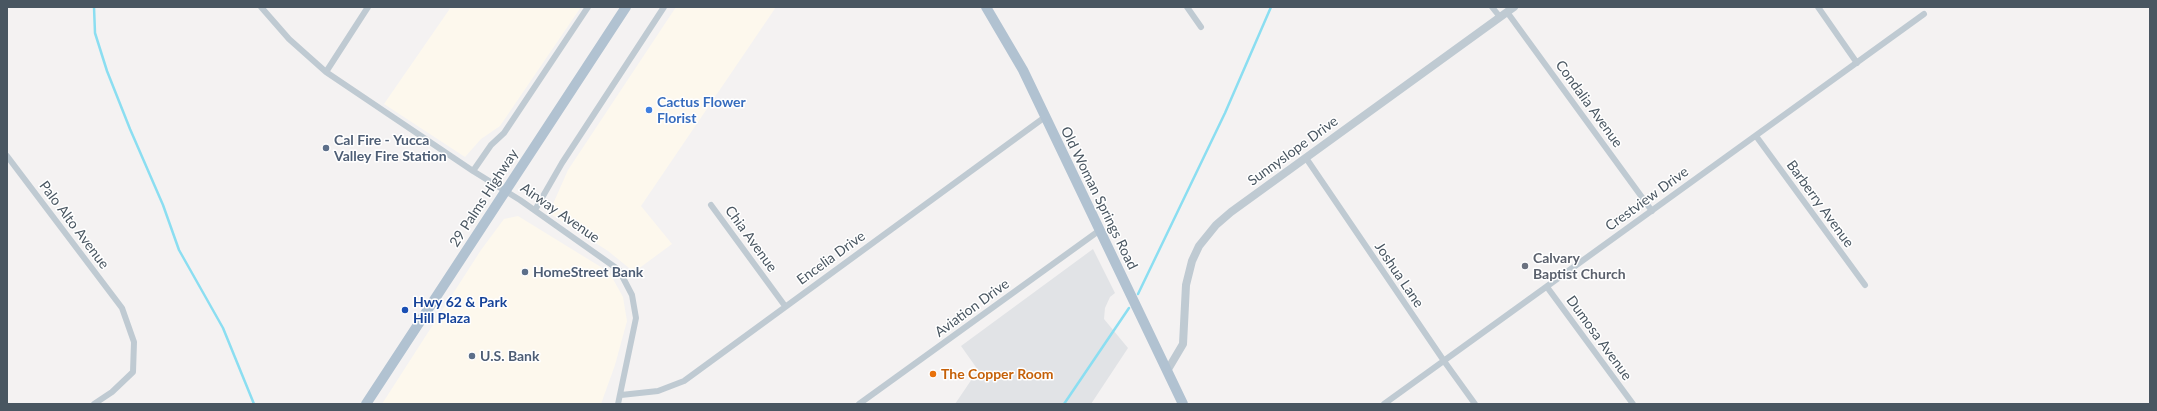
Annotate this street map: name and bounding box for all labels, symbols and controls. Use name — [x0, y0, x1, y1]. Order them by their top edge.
street label: Condalia Avenue — [1552, 57, 1626, 151]
place label: Cactus Flower Florist — [657, 94, 746, 126]
marker: Cactus Flower Florist — [644, 105, 654, 115]
street label: Sunnyslope Drive — [1245, 113, 1341, 189]
street label: Old Woman Springs Road — [1057, 124, 1141, 272]
place label: Cal Fire - Yucca Valley Fire Station — [334, 132, 447, 164]
marker: Cal Fire - Yucca Valley Fire Station — [321, 143, 331, 153]
street label: 29 Palms Highway — [446, 146, 522, 250]
street label: Barberry Avenue — [1783, 157, 1857, 251]
street label: Crestview Drive — [1602, 163, 1692, 235]
street label: Palo Alto Avenue — [36, 178, 112, 272]
street label: Airway Avenue — [517, 180, 603, 246]
street label: Chia Avenue — [721, 203, 781, 275]
street label: Encelia Drive — [794, 228, 868, 288]
street label: Joshua Lane — [1371, 239, 1427, 311]
place label: Calvary Baptist Church — [1533, 250, 1626, 282]
marker: Calvary Baptist Church — [1520, 261, 1530, 271]
place label: HomeStreet Bank — [533, 264, 643, 280]
marker: HomeStreet Bank — [520, 267, 530, 277]
street label: Aviation Drive — [932, 275, 1012, 341]
street label: Dumosa Avenue — [1563, 292, 1635, 384]
place label: Hwy 62 & Park Hill Plaza — [413, 294, 507, 326]
marker: Hwy 62 & Park Hill Plaza — [400, 305, 410, 315]
place label: U.S. Bank — [480, 348, 539, 364]
marker: U.S. Bank — [467, 351, 477, 361]
place label: The Copper Room — [941, 366, 1054, 382]
marker: The Copper Room — [928, 369, 938, 379]

